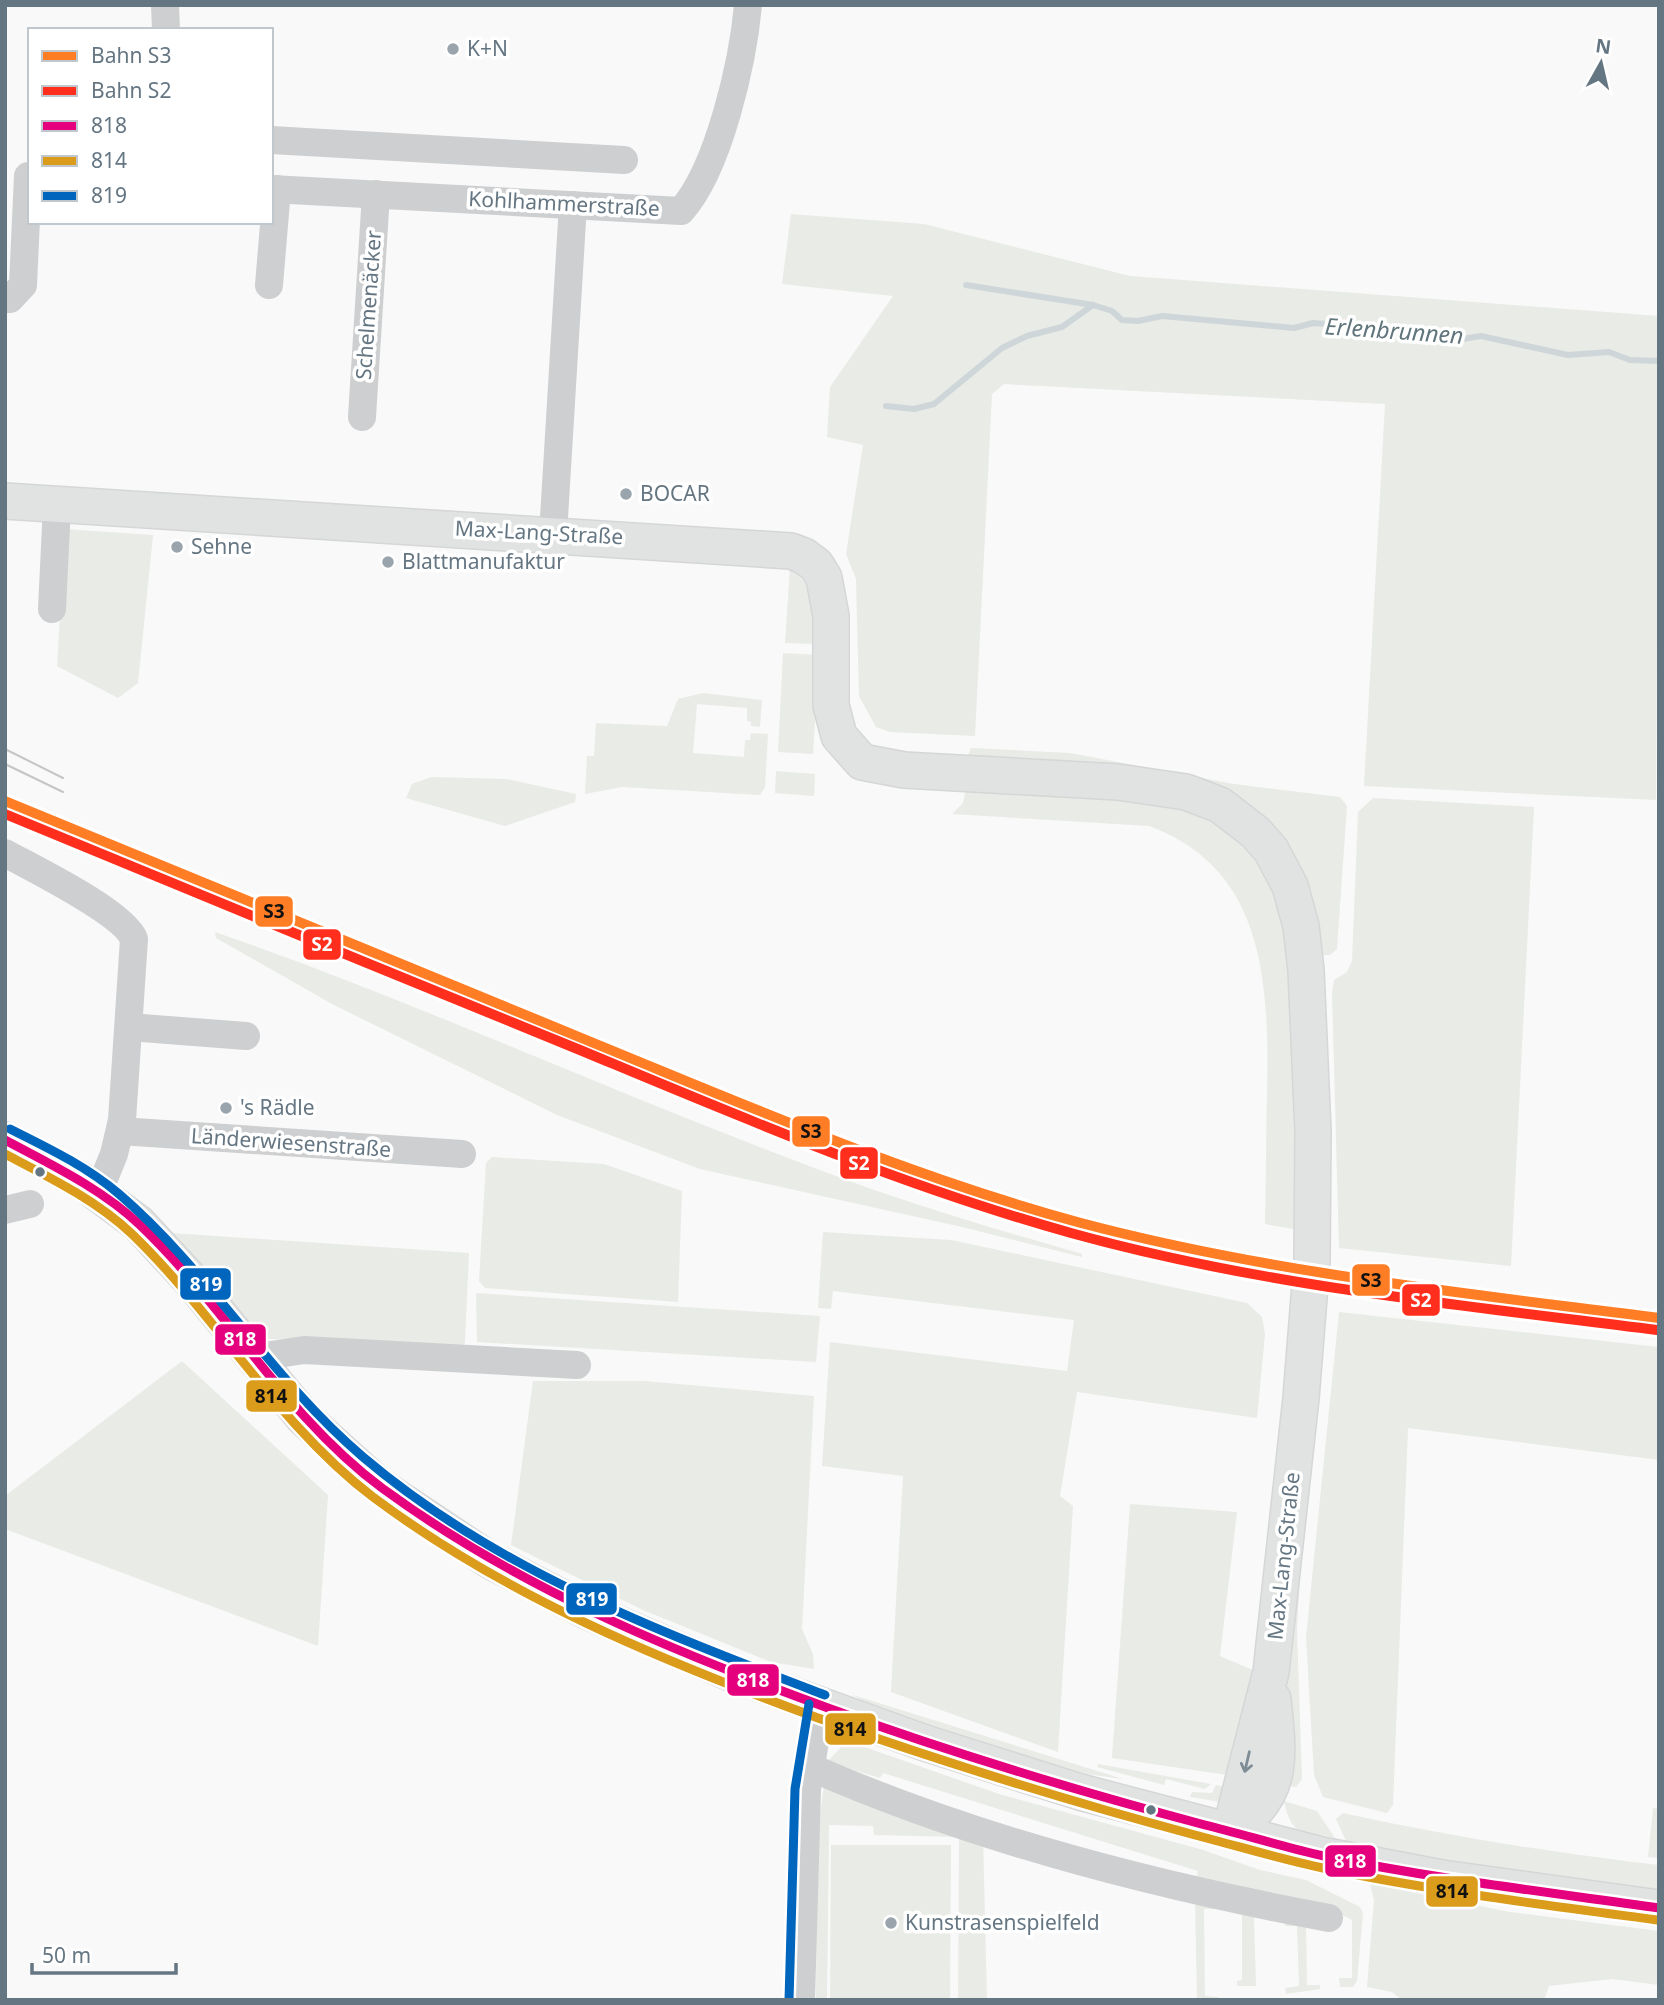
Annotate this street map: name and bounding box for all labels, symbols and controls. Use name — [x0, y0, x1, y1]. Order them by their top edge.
legend — [28, 28, 273, 224]
north arrow — [1566, 28, 1636, 98]
text: N — [1594, 32, 1613, 60]
place label: K+N — [467, 34, 508, 62]
text: Bahn S3 — [91, 41, 171, 69]
marker: K+N — [445, 41, 461, 57]
text: Bahn S2 — [91, 76, 171, 104]
text: 818 — [91, 111, 127, 139]
text: 814 — [91, 146, 127, 174]
text: 819 — [91, 181, 127, 209]
street label: Kohlhammerstraße — [468, 184, 660, 222]
street label: Schelmenäcker — [349, 229, 387, 381]
water label: Erlenbrunnen — [1324, 309, 1464, 351]
place label: BOCAR — [640, 479, 710, 507]
marker: BOCAR — [618, 486, 634, 502]
street label: Max-Lang-Straße — [454, 514, 624, 550]
place label: Sehne — [191, 532, 252, 560]
marker: Sehne — [169, 539, 185, 555]
place label: Blattmanufaktur — [402, 547, 565, 575]
marker: Blattmanufaktur — [380, 554, 396, 570]
line badge: S3 — [254, 895, 294, 928]
text: S3 — [263, 898, 285, 924]
line badge: S2 — [302, 928, 342, 961]
text: S2 — [311, 931, 333, 957]
place label: 's Rädle — [240, 1093, 315, 1121]
marker: 's Rädle — [218, 1100, 234, 1116]
line badge: S3 — [791, 1115, 831, 1148]
text: S3 — [800, 1118, 822, 1144]
street label: Länderwiesenstraße — [190, 1121, 392, 1163]
line badge: S2 — [839, 1146, 879, 1180]
text: S2 — [848, 1150, 870, 1176]
unlabelled marker — [33, 1165, 47, 1179]
line badge: S3 — [1351, 1263, 1391, 1297]
line badge: 819 — [179, 1267, 232, 1301]
text: S3 — [1360, 1267, 1382, 1293]
text: 819 — [190, 1271, 222, 1297]
line badge: S2 — [1401, 1283, 1441, 1317]
text: S2 — [1410, 1287, 1432, 1313]
line badge: 818 — [214, 1323, 267, 1356]
text: 818 — [224, 1326, 256, 1352]
line badge: 814 — [245, 1379, 298, 1413]
text: 814 — [255, 1383, 287, 1409]
street label: Max-Lang-Straße — [1260, 1471, 1306, 1641]
line badge: 819 — [565, 1582, 618, 1616]
text: 819 — [576, 1586, 608, 1612]
line badge: 818 — [726, 1663, 780, 1697]
text: 818 — [737, 1667, 769, 1693]
line badge: 814 — [824, 1712, 877, 1746]
text: 814 — [834, 1716, 866, 1742]
one-way arrow — [1240, 1750, 1254, 1773]
unlabelled marker — [1144, 1803, 1158, 1817]
line badge: 818 — [1324, 1844, 1377, 1878]
text: 818 — [1334, 1848, 1366, 1874]
line badge: 814 — [1425, 1875, 1479, 1908]
text: 814 — [1436, 1878, 1468, 1904]
place label: Kunstrasenspielfeld — [905, 1908, 1100, 1936]
marker: Kunstrasenspielfeld — [883, 1915, 899, 1931]
scale bar — [32, 1932, 175, 1976]
text: 50 m — [42, 1941, 91, 1969]

